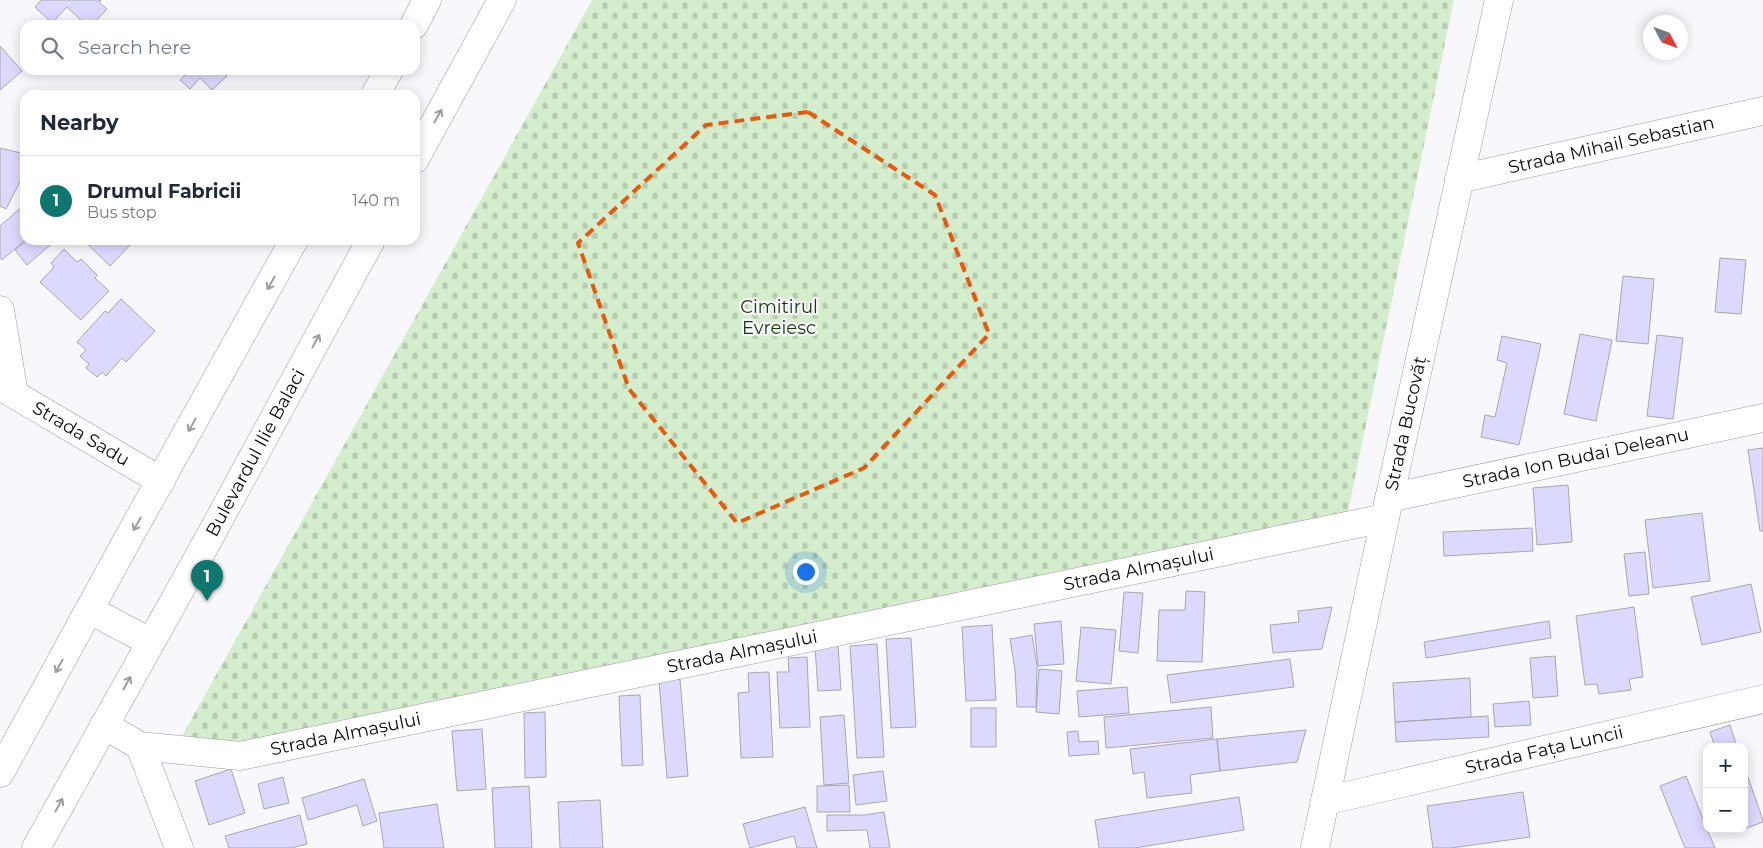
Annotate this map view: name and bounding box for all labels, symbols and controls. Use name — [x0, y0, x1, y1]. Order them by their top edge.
north arrow — [1643, 15, 1688, 60]
search box — [20, 20, 420, 75]
icon: search — [38, 34, 66, 62]
text: Search here — [78, 36, 191, 59]
one-way arrow — [433, 109, 443, 124]
text: Nearby — [40, 110, 119, 135]
street label: Strada Mihail Sebastian — [1506, 111, 1717, 179]
text: Drumul Fabricii — [87, 180, 241, 203]
text: 1 — [53, 191, 59, 210]
text: 140 m — [352, 191, 400, 210]
text: Bus stop — [87, 203, 157, 222]
one-way arrow — [266, 275, 276, 290]
park label: Cimitirul Evreiesc — [740, 296, 818, 339]
one-way arrow — [312, 334, 321, 349]
street label: Strada Bucovăț — [1380, 354, 1432, 493]
street label: Bulevardul Ilie Balaci — [201, 365, 310, 540]
street label: Strada Sadu — [28, 397, 134, 471]
one-way arrow — [187, 417, 197, 432]
street label: Strada Ion Budai Deleanu — [1461, 423, 1691, 493]
one-way arrow — [131, 516, 141, 530]
street label: Strada Almașului — [1061, 543, 1216, 596]
your location — [793, 559, 819, 585]
pin: 1 — [191, 560, 223, 601]
street label: Strada Almașului — [665, 625, 819, 678]
one-way arrow — [54, 659, 64, 674]
one-way arrow — [123, 676, 133, 690]
street label: Strada Almașului — [268, 708, 423, 760]
street label: Strada Fața Luncii — [1463, 721, 1625, 779]
map controls — [1703, 743, 1748, 833]
button: + — [1703, 743, 1748, 788]
button: − — [1703, 788, 1748, 833]
one-way arrow — [55, 799, 65, 813]

